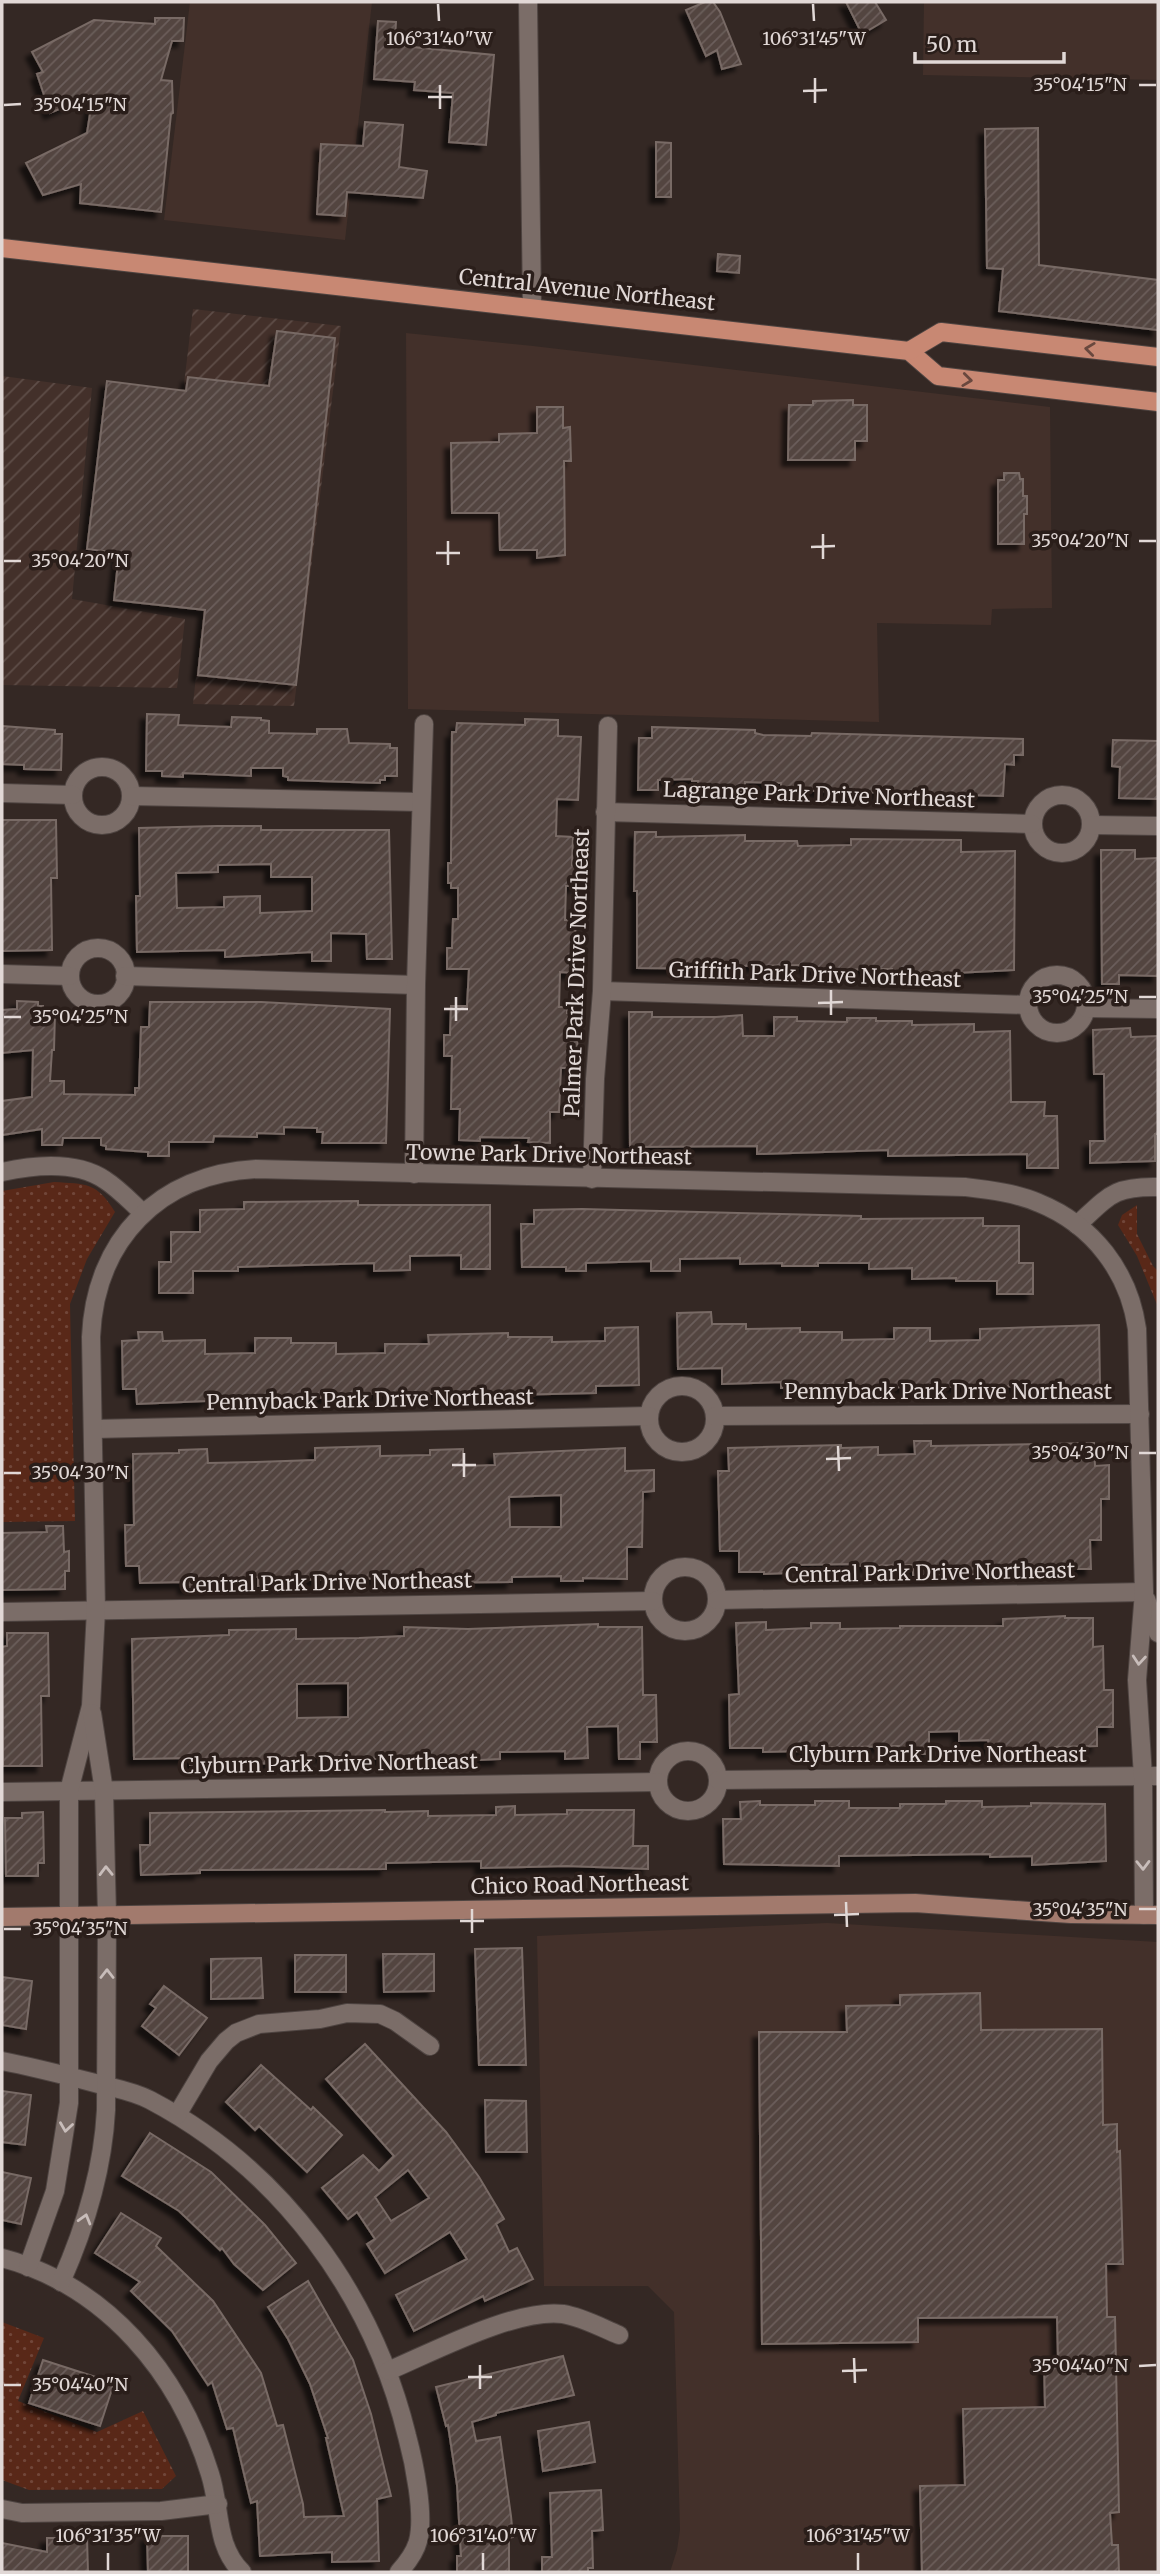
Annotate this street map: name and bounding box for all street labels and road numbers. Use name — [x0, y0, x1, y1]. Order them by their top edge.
street label: Central Avenue Northeast — [458, 263, 716, 316]
street label: Lagrange Park Drive Northeast — [663, 776, 975, 813]
street label: Palmer Park Drive Northeast — [558, 828, 595, 1118]
street label: Griffith Park Drive Northeast — [668, 956, 962, 993]
street label: Towne Park Drive Northeast — [406, 1139, 692, 1170]
street label: Pennyback Park Drive Northeast — [784, 1378, 1112, 1405]
street label: Pennyback Park Drive Northeast — [206, 1383, 534, 1416]
street label: Central Park Drive Northeast — [785, 1556, 1075, 1589]
street label: Central Park Drive Northeast — [182, 1566, 472, 1599]
street label: Clyburn Park Drive Northeast — [789, 1741, 1087, 1768]
street label: Clyburn Park Drive Northeast — [180, 1747, 478, 1780]
street label: Chico Road Northeast — [471, 1869, 689, 1900]

